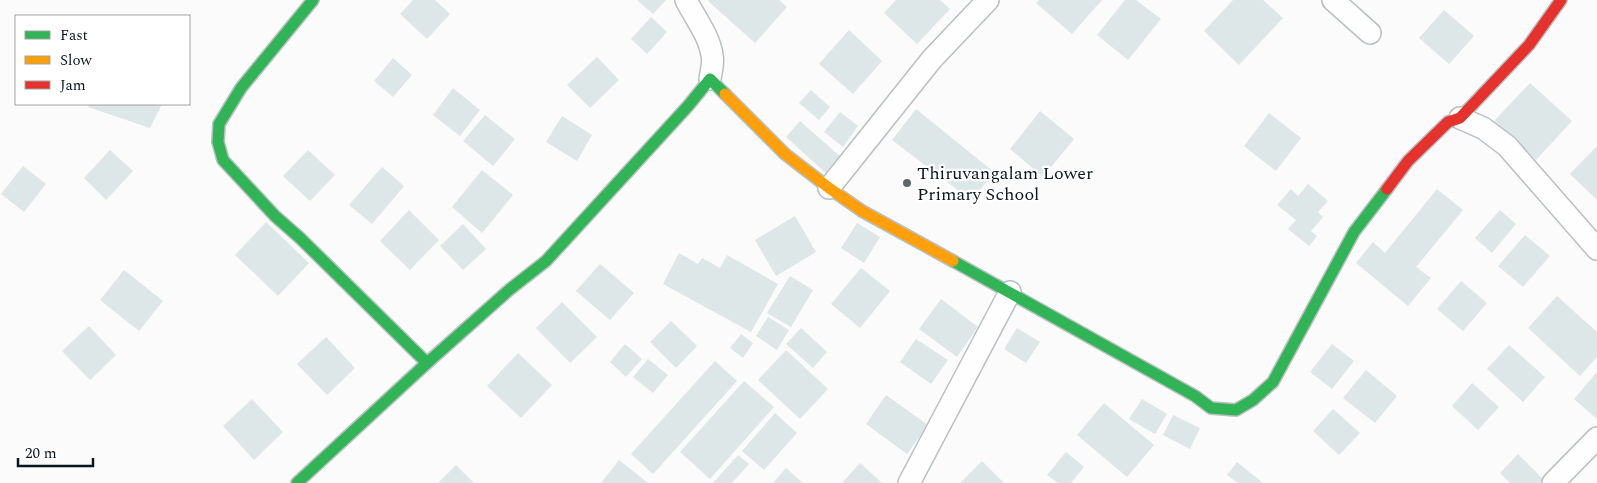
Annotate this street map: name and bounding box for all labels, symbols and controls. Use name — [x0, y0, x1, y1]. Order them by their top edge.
legend — [15, 15, 190, 105]
text: Fast — [60, 24, 88, 47]
text: Slow — [60, 49, 92, 72]
text: Jam — [60, 74, 86, 97]
place label: Thiruvangalam Lower Primary School — [917, 160, 1093, 208]
marker: Thiruvangalam Lower Primary School — [901, 177, 913, 189]
scale bar — [18, 436, 92, 468]
text: 20 m — [25, 442, 57, 465]

